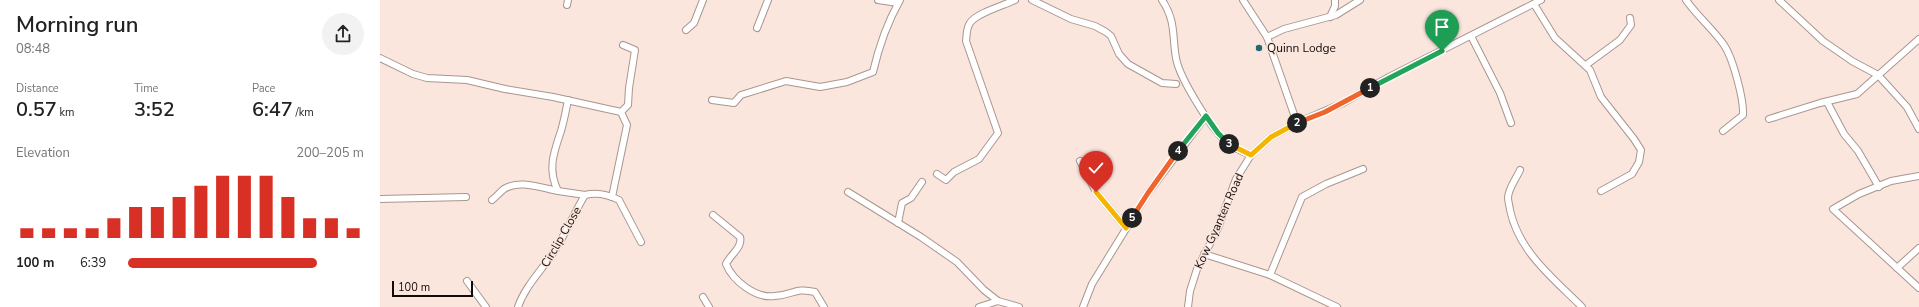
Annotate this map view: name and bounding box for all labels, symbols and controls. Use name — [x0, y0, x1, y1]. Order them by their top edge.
text: Morning run — [16, 10, 139, 40]
pin — [1425, 10, 1459, 51]
button: share — [322, 13, 364, 55]
icon: arrive — [1431, 16, 1453, 38]
text: 08:48 — [16, 40, 50, 58]
place label: Quinn Lodge — [1267, 40, 1336, 56]
marker: Quinn Lodge — [1254, 43, 1264, 53]
pin: 1 — [1360, 78, 1380, 98]
text: 1 — [1367, 80, 1373, 95]
text: Distance — [16, 81, 59, 96]
text: Time — [134, 81, 158, 96]
text: Pace — [252, 81, 275, 96]
text: 0.57 — [16, 96, 57, 123]
text: 3:52 — [134, 96, 175, 123]
text: 6:47 — [252, 96, 293, 123]
text: km — [57, 105, 75, 120]
text: /km — [293, 105, 314, 120]
pin: 2 — [1287, 113, 1307, 133]
text: 2 — [1294, 115, 1300, 130]
pin: 3 — [1219, 134, 1239, 154]
text: 3 — [1226, 136, 1232, 151]
pin: 4 — [1168, 141, 1188, 161]
text: 4 — [1175, 143, 1181, 158]
text: Elevation — [16, 144, 70, 162]
text: 200–205 m — [296, 144, 364, 162]
pin — [1079, 151, 1113, 192]
icon: check — [1085, 157, 1107, 179]
street label: Kow Gyanten Road — [1191, 171, 1247, 271]
street label: Circlip Close — [537, 204, 585, 270]
pin: 5 — [1122, 208, 1142, 228]
text: 5 — [1129, 210, 1135, 225]
text: 100 m — [16, 254, 54, 272]
text: 6:39 — [80, 254, 106, 272]
scale bar — [392, 279, 473, 298]
text: 100 m — [398, 280, 430, 295]

